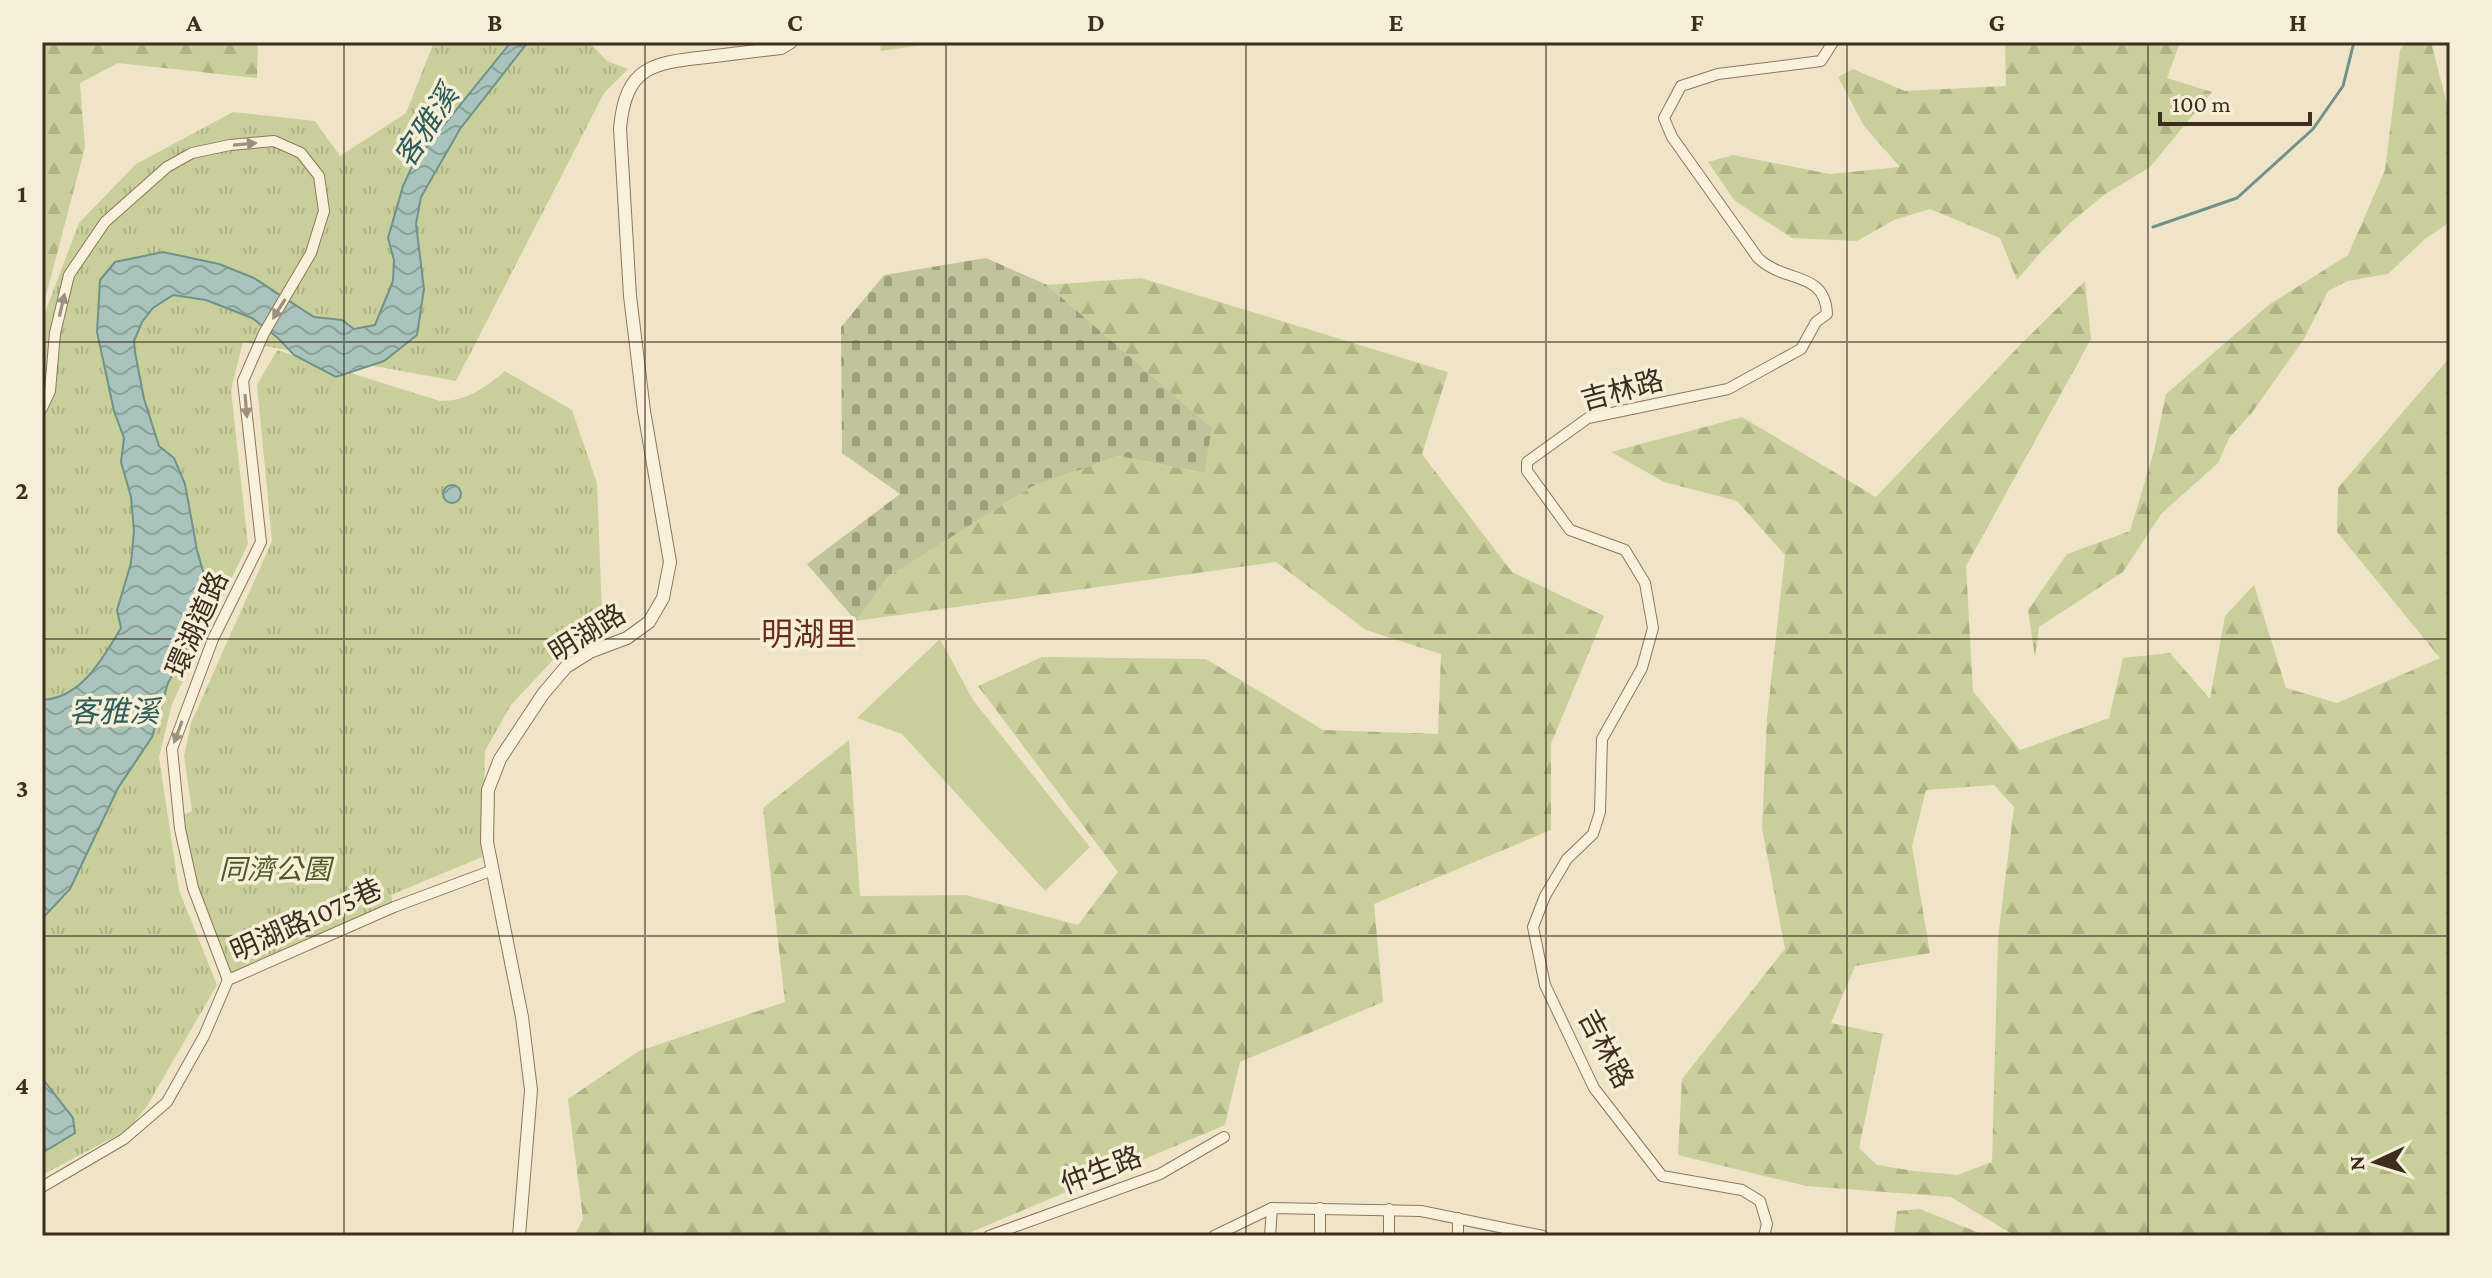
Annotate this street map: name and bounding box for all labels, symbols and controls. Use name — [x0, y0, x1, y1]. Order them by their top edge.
text: A — [185, 8, 202, 37]
text: B — [487, 8, 503, 37]
text: C — [787, 8, 803, 37]
text: D — [1087, 8, 1105, 37]
text: E — [1389, 8, 1404, 37]
text: F — [1690, 8, 1704, 37]
text: G — [1989, 8, 2005, 37]
text: H — [2289, 8, 2307, 37]
water label: 客雅溪 — [388, 76, 467, 173]
scale bar — [2160, 76, 2310, 126]
text: 100 m — [2172, 90, 2231, 117]
one-way arrow — [233, 137, 258, 150]
text: 1 — [17, 179, 27, 208]
one-way arrow — [56, 292, 69, 317]
one-way arrow — [272, 298, 286, 320]
street label: 吉林路 — [1577, 364, 1667, 416]
one-way arrow — [239, 394, 252, 419]
text: 2 — [15, 476, 29, 505]
street label: 環湖道路 — [160, 567, 234, 681]
street label: 明湖路 — [543, 598, 631, 668]
district label: 明湖里 — [761, 616, 857, 652]
water label: 客雅溪 — [69, 695, 163, 728]
one-way arrow — [171, 720, 184, 744]
text: 3 — [16, 774, 28, 803]
park label: 同濟公園 — [219, 854, 335, 885]
street label: 明湖路1075巷 — [226, 873, 386, 967]
street label: 吉林路 — [1573, 1005, 1639, 1093]
text: 4 — [15, 1071, 29, 1100]
north arrow — [2336, 1122, 2416, 1202]
street label: 仲生路 — [1056, 1140, 1146, 1200]
text: N — [2344, 1155, 2370, 1172]

